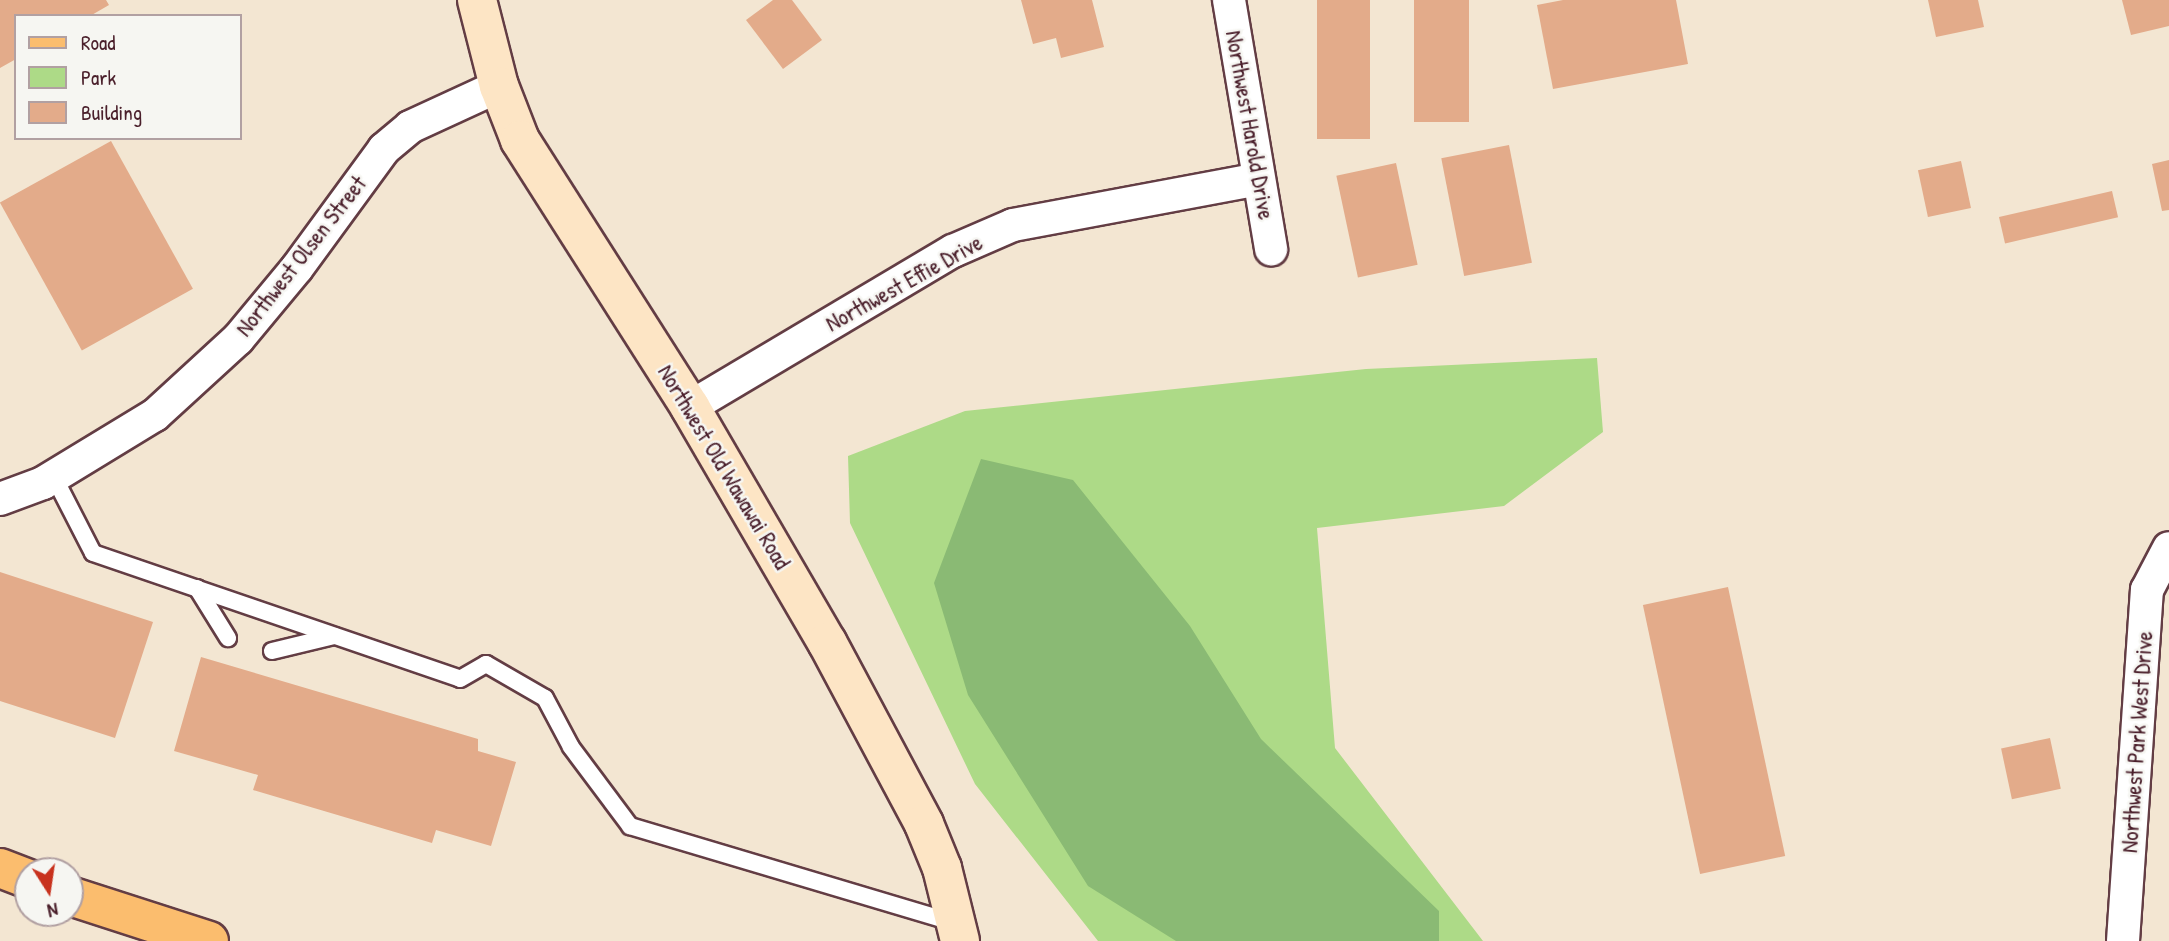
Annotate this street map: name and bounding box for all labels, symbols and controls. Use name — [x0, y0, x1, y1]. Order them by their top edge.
legend — [14, 14, 242, 140]
text: Road — [81, 28, 115, 57]
street label: Northwest Harold Drive — [1220, 28, 1280, 222]
text: Park — [81, 63, 116, 92]
text: Building — [81, 98, 142, 127]
street label: Northwest Olsen Street — [230, 170, 372, 342]
street label: Northwest Effie Drive — [821, 229, 987, 337]
street label: Northwest Old Wawawai Road — [652, 360, 796, 574]
street label: Northwest Park West Drive — [2115, 630, 2159, 854]
north arrow — [14, 857, 84, 927]
text: N — [45, 897, 61, 924]

